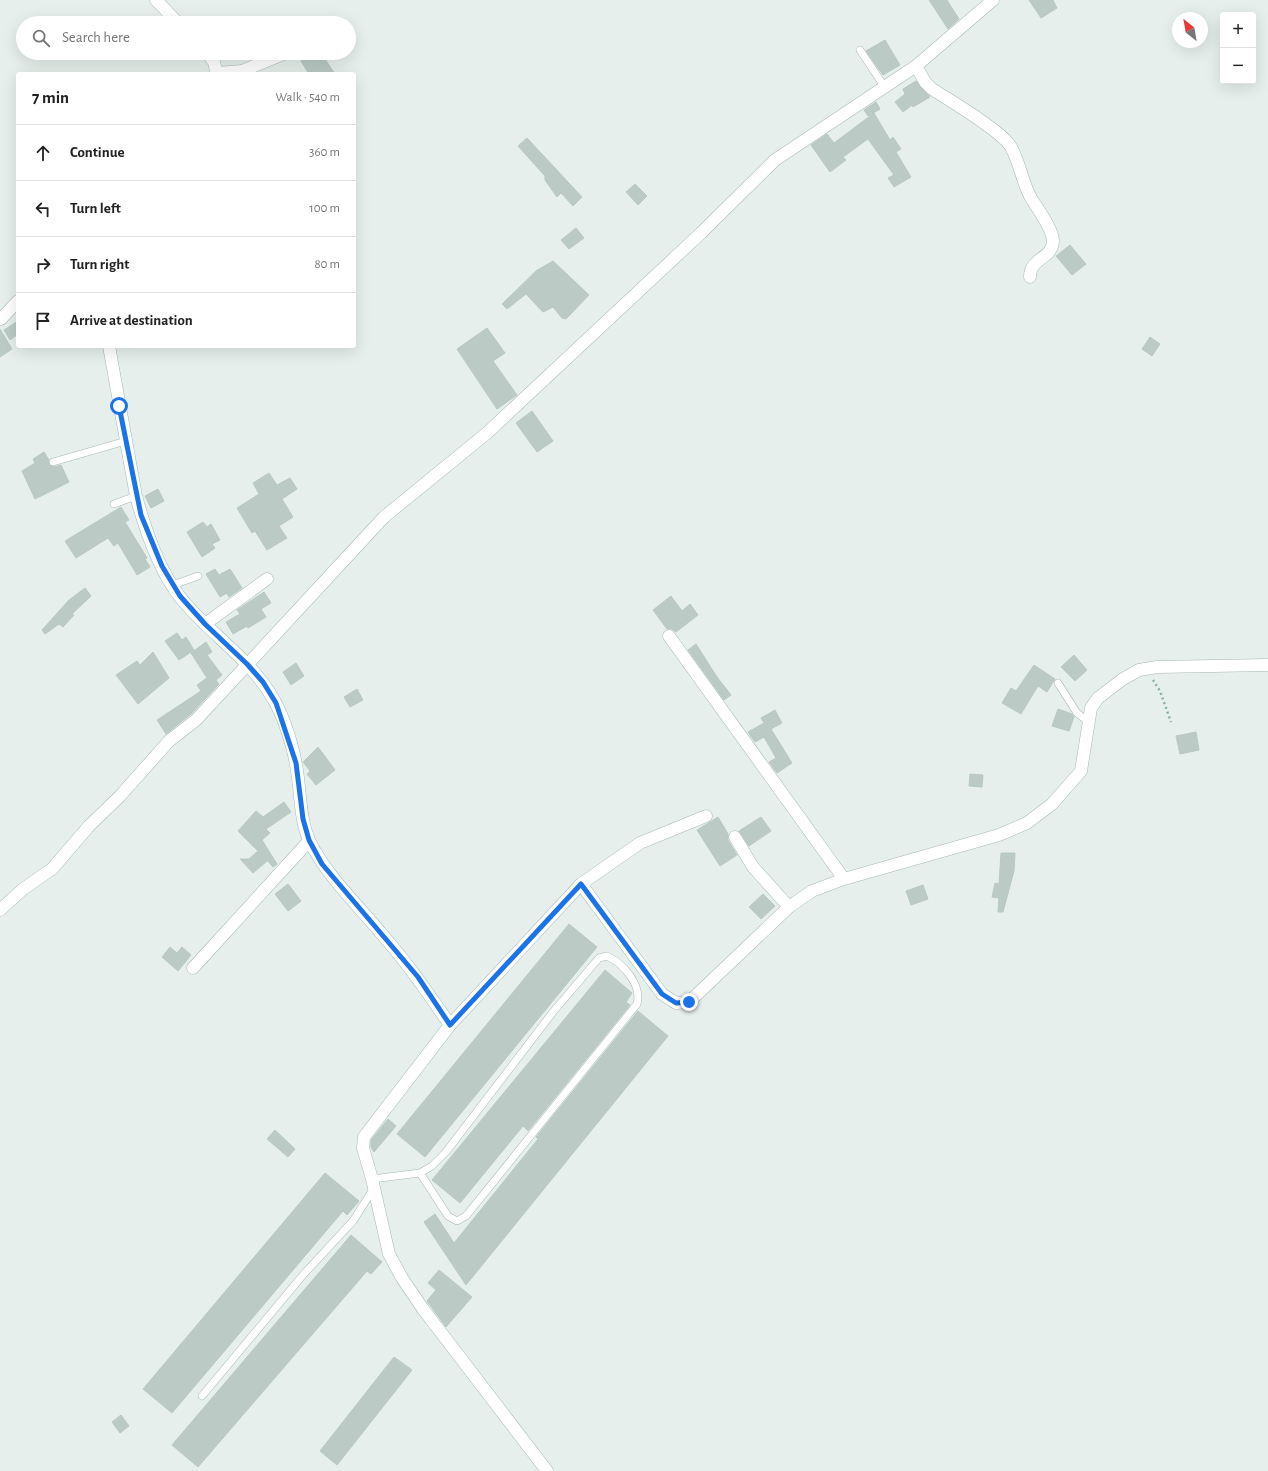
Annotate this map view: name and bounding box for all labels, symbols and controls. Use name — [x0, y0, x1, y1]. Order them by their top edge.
north arrow — [1172, 12, 1208, 48]
map controls — [1220, 12, 1256, 84]
button: + — [1220, 12, 1256, 48]
search box — [16, 16, 356, 60]
icon: search — [30, 27, 52, 49]
text: Search here — [62, 30, 130, 45]
button: − — [1220, 48, 1256, 84]
text: 7 min — [32, 89, 69, 106]
text: Walk · 540 m — [276, 91, 340, 104]
icon: ahead — [32, 142, 54, 164]
text: Continue — [70, 145, 125, 160]
text: 360 m — [309, 146, 340, 159]
icon: left — [32, 198, 54, 220]
text: Turn left — [70, 201, 121, 216]
text: 100 m — [309, 202, 340, 215]
icon: right — [32, 254, 54, 276]
text: Turn right — [70, 257, 129, 272]
text: 80 m — [314, 258, 340, 271]
icon: arrive — [32, 310, 54, 332]
text: Arrive at destination — [70, 313, 193, 328]
route start — [110, 397, 128, 415]
route end — [680, 993, 698, 1011]

